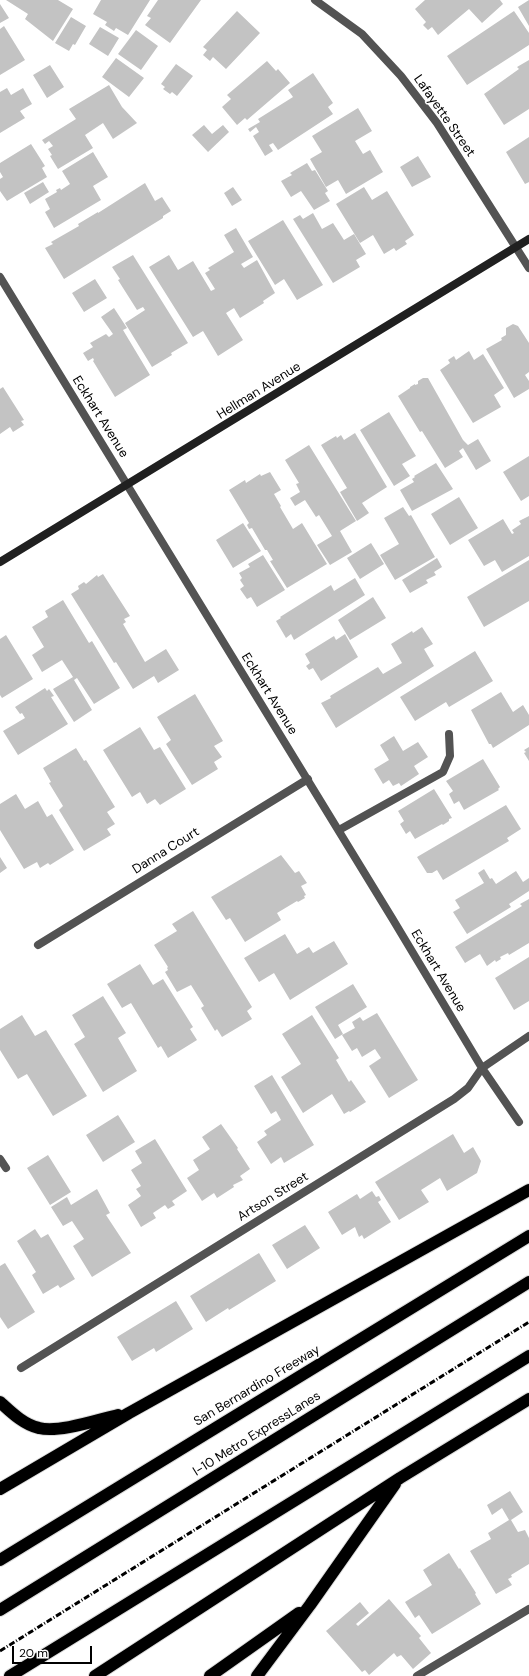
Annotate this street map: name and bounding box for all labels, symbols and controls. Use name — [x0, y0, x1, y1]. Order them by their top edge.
street label: Lafayette Street — [410, 72, 478, 160]
street label: Hellman Avenue — [214, 359, 304, 423]
street label: Eckhart Avenue — [69, 373, 131, 461]
street label: Eckhart Avenue — [238, 650, 300, 738]
street label: Danna Court — [130, 824, 202, 878]
street label: Eckhart Avenue — [407, 927, 469, 1015]
street label: Artson Street — [235, 1169, 311, 1225]
street label: San Bernardino Freeway — [191, 1342, 323, 1430]
street label: I-10 Metro ExpressLanes — [190, 1388, 324, 1480]
scale bar — [14, 1638, 94, 1664]
text: 20 m — [19, 1645, 48, 1661]

